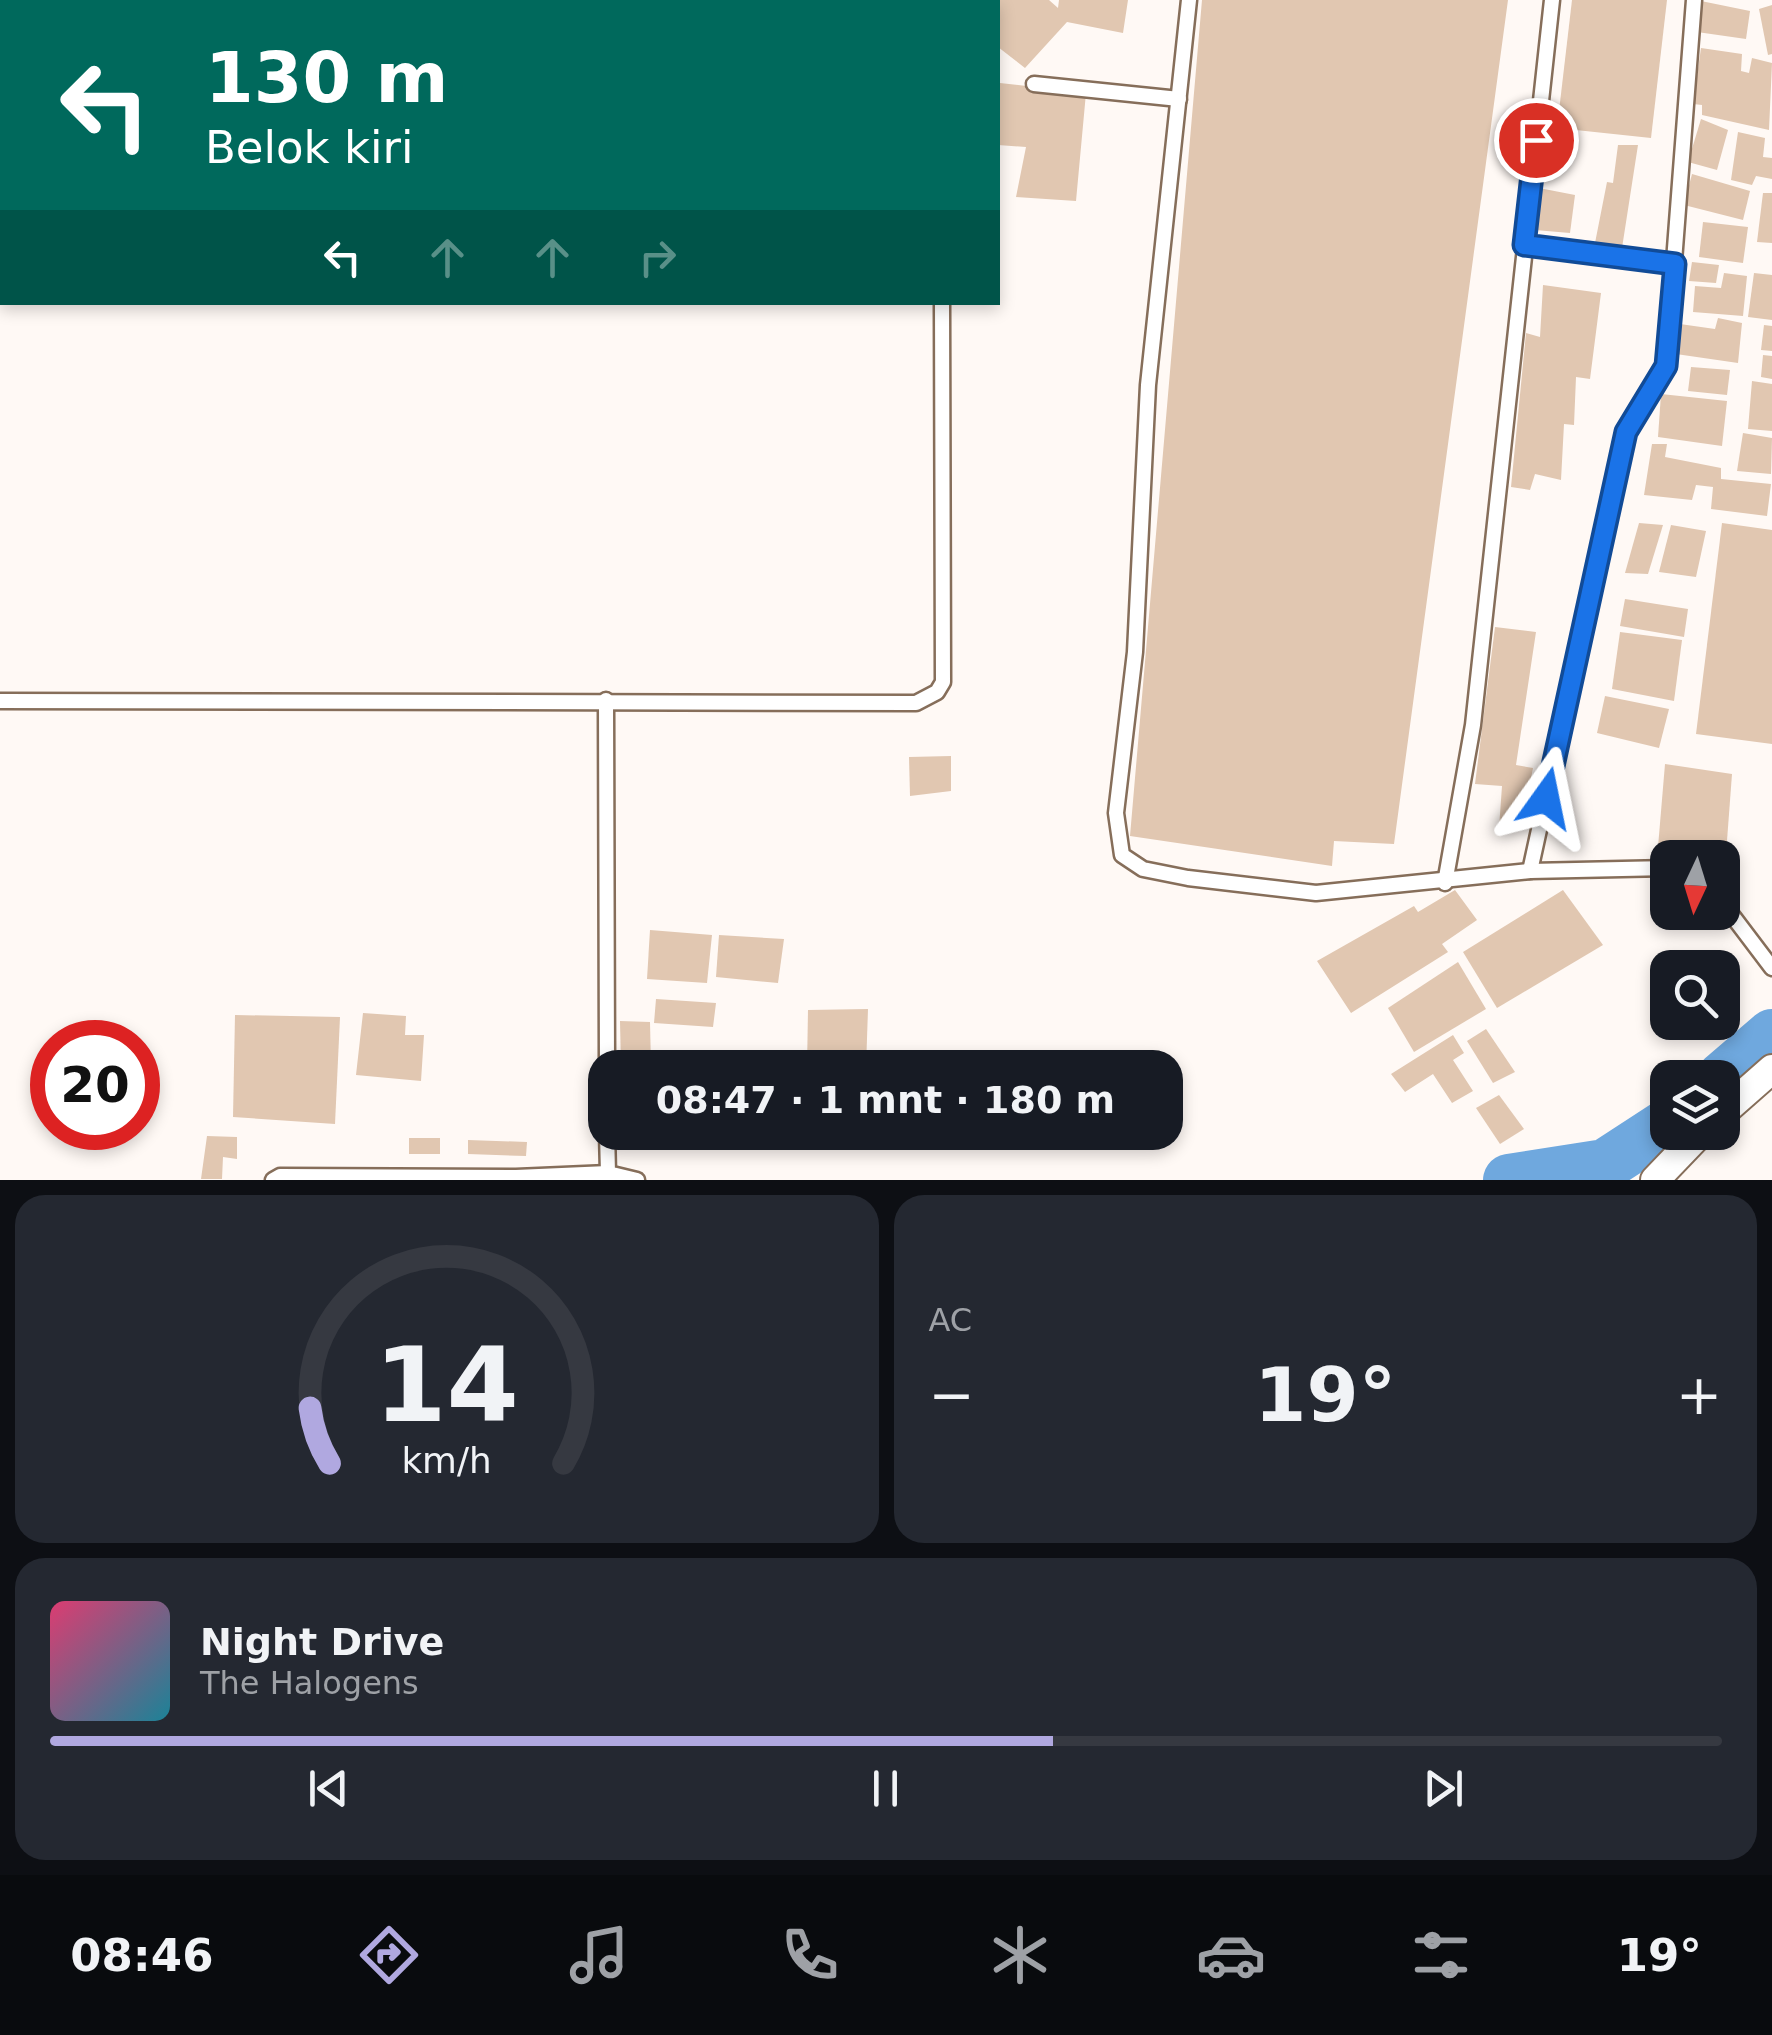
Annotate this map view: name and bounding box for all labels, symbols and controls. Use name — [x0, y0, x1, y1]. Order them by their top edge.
text: 130 m — [205, 37, 448, 119]
icon: left — [40, 40, 170, 170]
pin — [1494, 98, 1579, 183]
icon: arrive — [1509, 113, 1564, 168]
text: Belok kiri — [205, 121, 414, 174]
icon: left — [315, 230, 370, 285]
icon: ahead — [420, 230, 475, 285]
icon: ahead — [525, 230, 580, 285]
icon: right — [630, 230, 685, 285]
position arrow — [1494, 746, 1598, 850]
north arrow — [1650, 840, 1740, 930]
map controls — [1650, 840, 1740, 1150]
button: search — [1650, 950, 1740, 1040]
speed limit sign: 20 — [30, 1020, 160, 1150]
button: layers — [1650, 1060, 1740, 1150]
text: 08:47 · 1 mnt · 180 m — [656, 1078, 1115, 1122]
text: AC — [929, 1301, 972, 1339]
text: 14 — [374, 1324, 519, 1446]
text: 19° — [1254, 1351, 1396, 1439]
text: − — [929, 1363, 975, 1427]
text: + — [1676, 1363, 1722, 1427]
text: km/h — [402, 1440, 492, 1481]
text: Night Drive — [200, 1620, 444, 1664]
text: The Halogens — [200, 1664, 419, 1702]
icon: previous — [301, 1761, 356, 1816]
icon: pause — [858, 1761, 913, 1816]
icon: next — [1416, 1761, 1471, 1816]
icon: directions — [354, 1920, 424, 1990]
icon: music — [564, 1920, 634, 1990]
icon: phone — [775, 1920, 845, 1990]
icon: climate — [985, 1920, 1055, 1990]
icon: car — [1196, 1920, 1266, 1990]
icon: filters — [1406, 1920, 1476, 1990]
text: 08:46 — [70, 1929, 213, 1982]
text: 19° — [1617, 1929, 1702, 1982]

